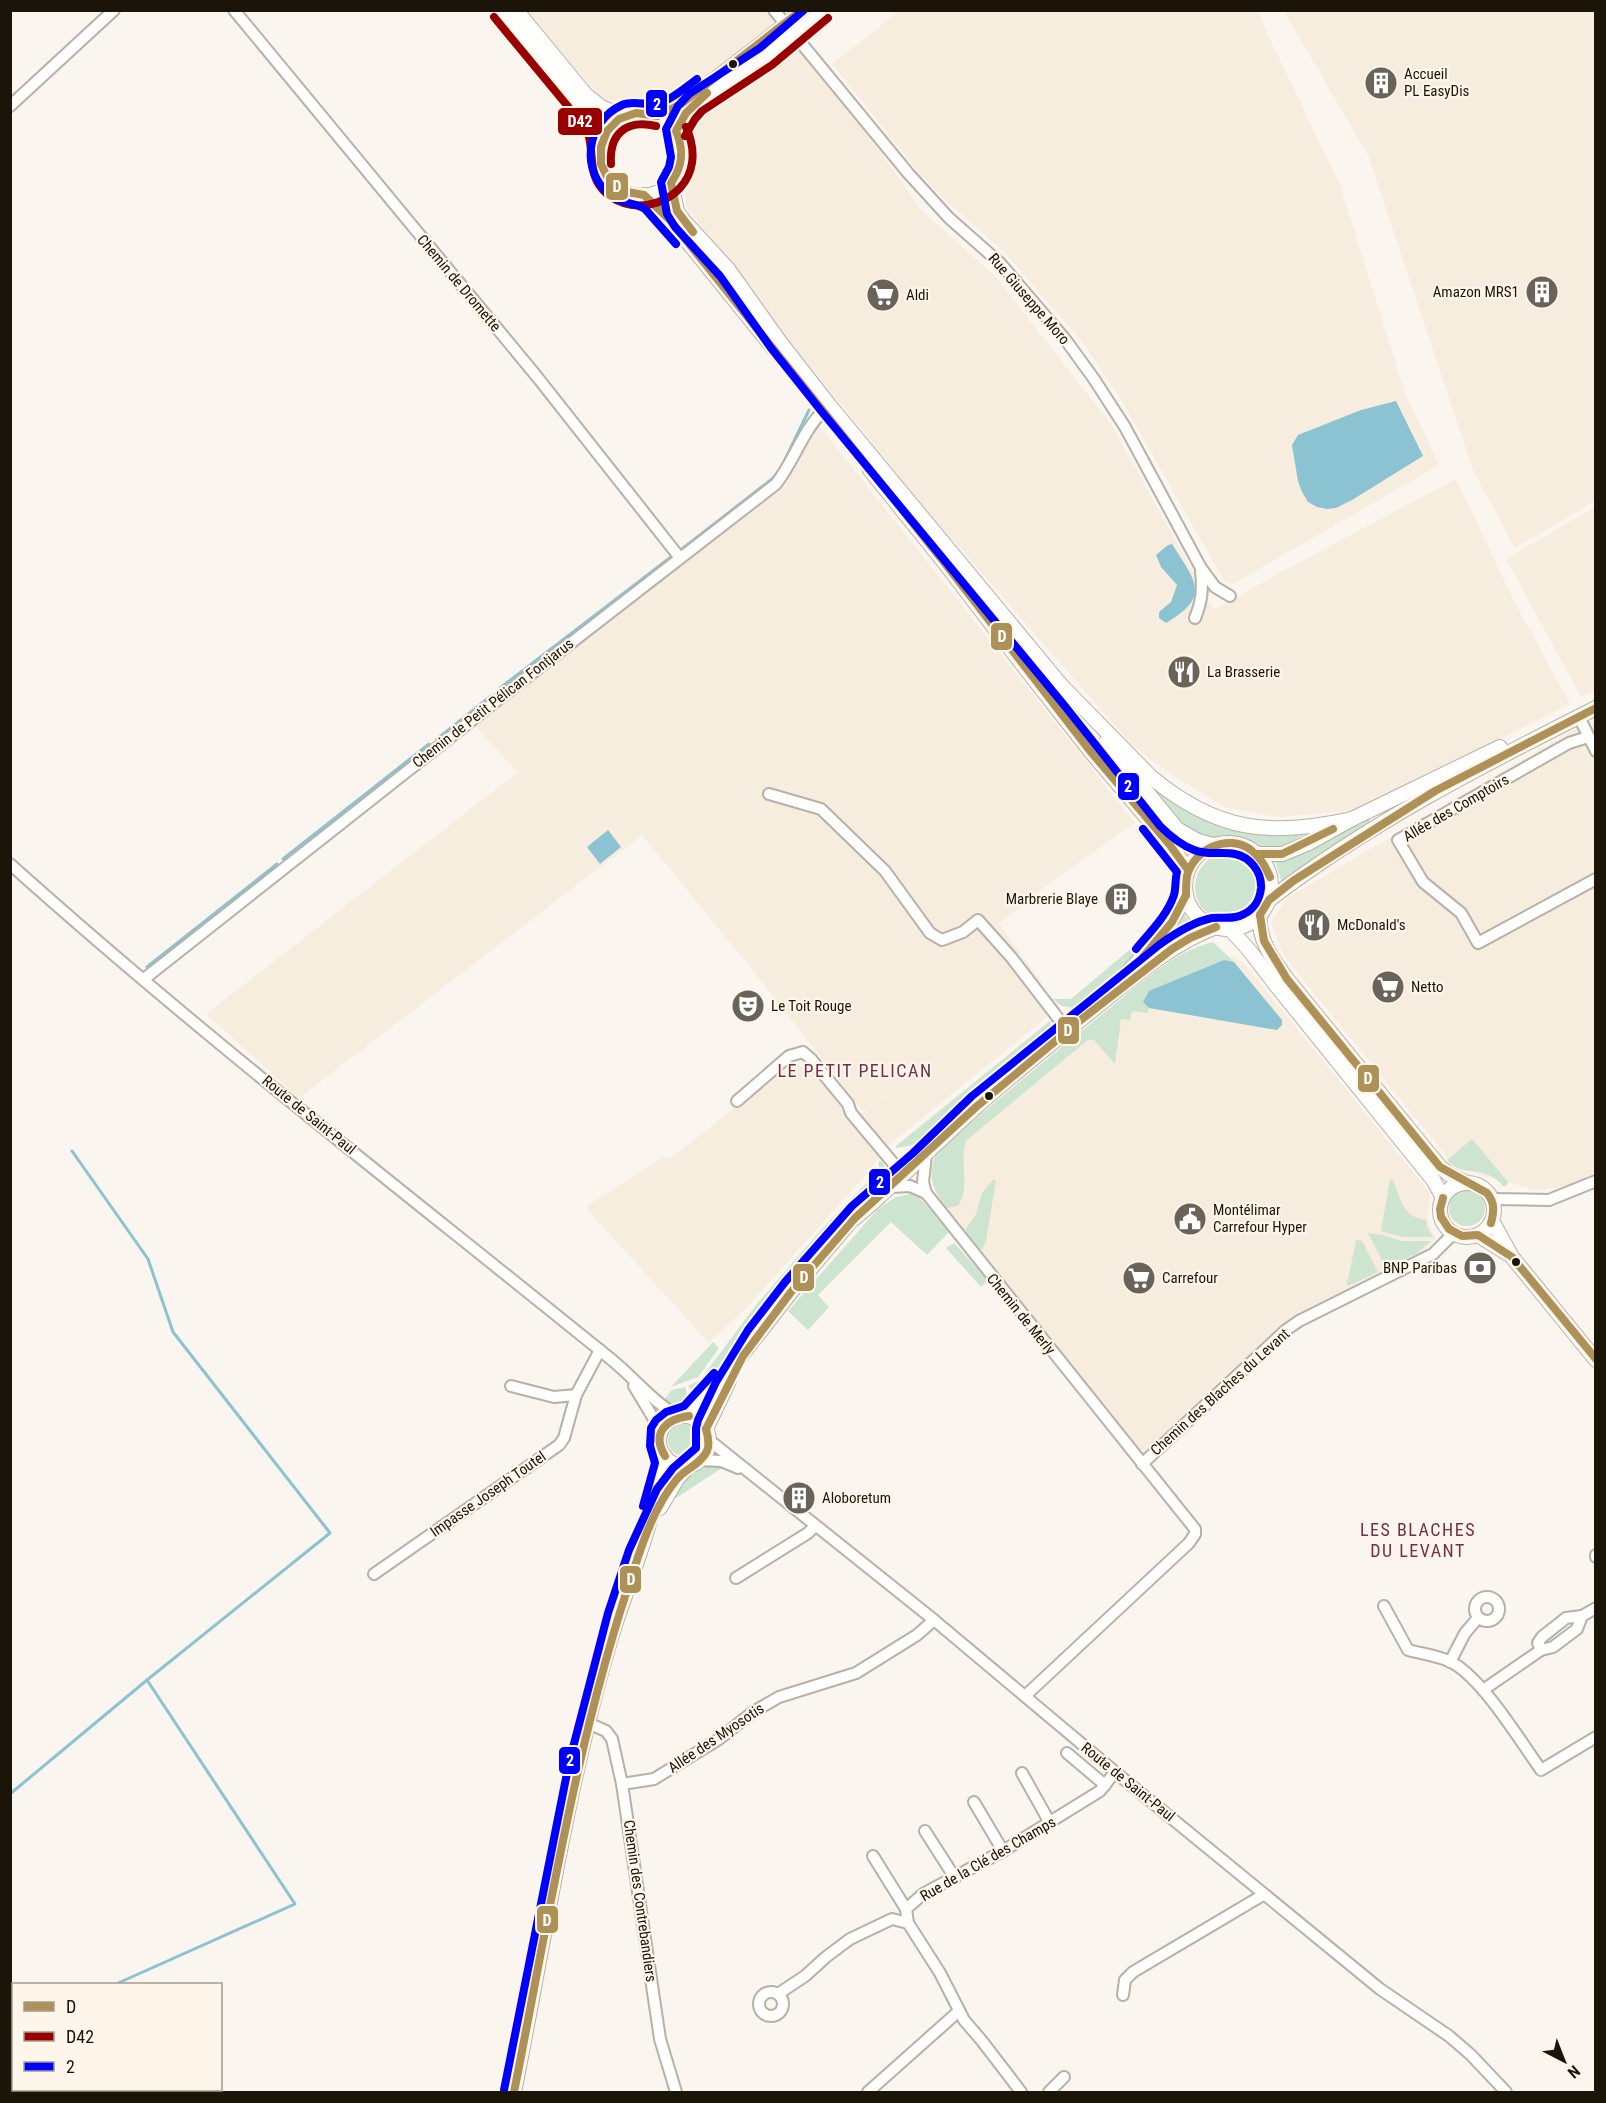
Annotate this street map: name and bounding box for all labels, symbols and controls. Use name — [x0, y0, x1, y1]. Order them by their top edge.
unlabelled marker — [727, 58, 739, 70]
building icon: Accueil PL EasyDis — [1363, 65, 1399, 101]
place label: Accueil PL EasyDis — [1404, 65, 1470, 100]
line badge: 2 — [645, 89, 668, 118]
text: 2 — [653, 95, 661, 114]
line badge: D42 — [557, 107, 603, 136]
text: D42 — [567, 112, 593, 131]
line badge: D — [605, 172, 629, 201]
text: D — [612, 177, 622, 196]
street label: Chemin de Dromette — [413, 231, 505, 335]
street label: Rue Giuseppe Moro — [984, 250, 1074, 348]
building icon: Amazon MRS1 — [1524, 274, 1560, 310]
supermarket icon: Aldi — [865, 277, 901, 313]
place label: Amazon MRS1 — [1433, 283, 1519, 301]
place label: Aldi — [906, 286, 929, 304]
line badge: D — [990, 622, 1013, 651]
text: D — [997, 627, 1007, 646]
street label: Chemin de Petit Pélican Fontjarus — [409, 634, 577, 772]
restaurant icon: La Brasserie — [1166, 654, 1202, 690]
place label: La Brasserie — [1207, 663, 1280, 681]
street label: Allée des Comptoirs — [1400, 770, 1512, 846]
line badge: 2 — [1117, 772, 1140, 801]
text: 2 — [1124, 777, 1132, 796]
building icon: Marbrerie Blaye — [1103, 881, 1139, 917]
place label: Marbrerie Blaye — [1006, 890, 1098, 908]
restaurant icon: McDonald's — [1296, 907, 1332, 943]
place label: McDonald's — [1337, 916, 1406, 934]
supermarket icon: Netto — [1370, 969, 1406, 1005]
place label: Netto — [1411, 978, 1444, 996]
theatre icon: Le Toit Rouge — [730, 988, 766, 1024]
place label: Le Toit Rouge — [771, 997, 851, 1015]
line badge: D — [1057, 1016, 1080, 1045]
text: D — [1063, 1021, 1073, 1040]
district label: LE PETIT PELICAN — [777, 1060, 933, 1081]
line badge: D — [1357, 1064, 1380, 1093]
text: D — [1363, 1069, 1373, 1088]
street label: Route de Saint-Paul — [258, 1072, 360, 1158]
unlabelled marker — [983, 1090, 995, 1102]
line badge: 2 — [868, 1168, 891, 1196]
text: 2 — [876, 1173, 884, 1192]
public building icon: Montélimar Carrefour Hyper — [1172, 1201, 1208, 1237]
place label: Montélimar Carrefour Hyper — [1213, 1201, 1307, 1236]
bank icon: BNP Paribas — [1462, 1250, 1498, 1286]
unlabelled marker — [1510, 1256, 1522, 1268]
place label: BNP Paribas — [1383, 1259, 1457, 1277]
supermarket icon: Carrefour — [1121, 1260, 1157, 1296]
line badge: D — [792, 1263, 815, 1292]
text: D — [799, 1268, 809, 1287]
place label: Carrefour — [1162, 1269, 1218, 1287]
street label: Chemin de Merly — [983, 1270, 1059, 1358]
street label: Chemin des Blaches du Levant — [1147, 1325, 1293, 1459]
street label: Impasse Joseph Toutel — [427, 1447, 549, 1541]
building icon: Aloboretum — [781, 1480, 817, 1516]
place label: Aloboretum — [822, 1489, 891, 1507]
district label: LES BLACHES DU LEVANT — [1360, 1519, 1476, 1561]
line badge: D — [619, 1565, 642, 1594]
text: D — [626, 1570, 636, 1589]
street label: Allée des Myosotis — [665, 1699, 768, 1777]
street label: Route de Saint-Paul — [1077, 1739, 1179, 1825]
line badge: 2 — [558, 1746, 581, 1775]
text: 2 — [566, 1751, 574, 1770]
street label: Rue de la Clé des Champs — [917, 1813, 1059, 1905]
street label: Chemin des Contrebandiers — [620, 1819, 660, 1983]
line badge: D — [536, 1905, 559, 1934]
text: D — [542, 1911, 552, 1930]
legend — [12, 1983, 222, 2091]
text: D — [66, 1996, 76, 2017]
text: D42 — [66, 2026, 94, 2047]
north arrow — [1534, 2031, 1594, 2091]
text: 2 — [66, 2056, 75, 2077]
text: N — [1564, 2061, 1584, 2082]

